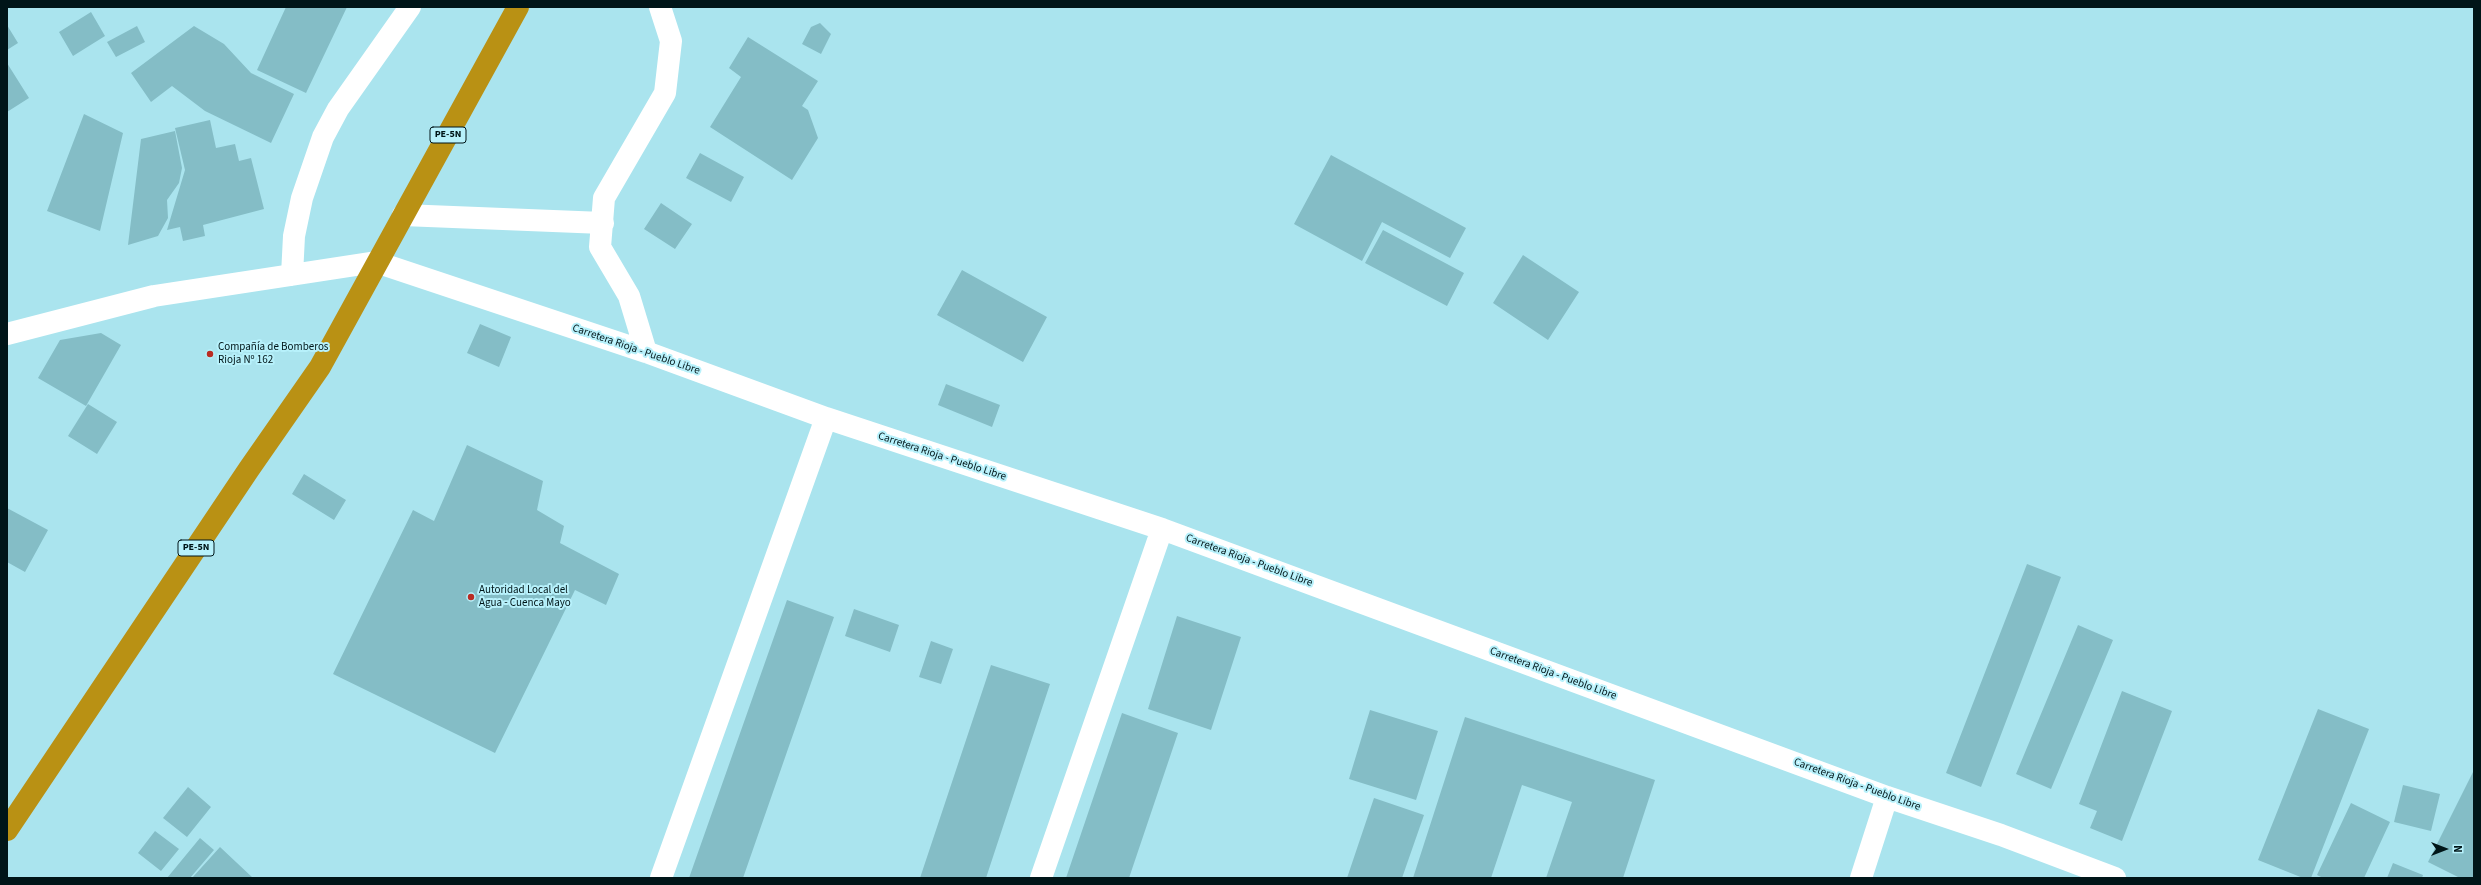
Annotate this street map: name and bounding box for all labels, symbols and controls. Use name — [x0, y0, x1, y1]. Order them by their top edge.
road number: PE-5N — [430, 127, 466, 143]
street label: Carretera Rioja - Pueblo Libre — [570, 322, 702, 378]
place label: Compañía de Bomberos Rioja Nº 162 — [218, 341, 328, 367]
marker: Compañía de Bomberos Rioja Nº 162 — [205, 349, 215, 359]
street label: Carretera Rioja - Pueblo Libre — [876, 430, 1008, 484]
street label: Carretera Rioja - Pueblo Libre — [1184, 532, 1314, 590]
road number: PE-5N — [178, 540, 214, 556]
place label: Autoridad Local del Agua - Cuenca Mayo — [479, 584, 571, 610]
marker: Autoridad Local del Agua - Cuenca Mayo — [466, 592, 476, 602]
street label: Carretera Rioja - Pueblo Libre — [1488, 645, 1618, 703]
street label: Carretera Rioja - Pueblo Libre — [1792, 756, 1922, 814]
north arrow — [2425, 829, 2465, 869]
text: N — [2450, 845, 2465, 853]

